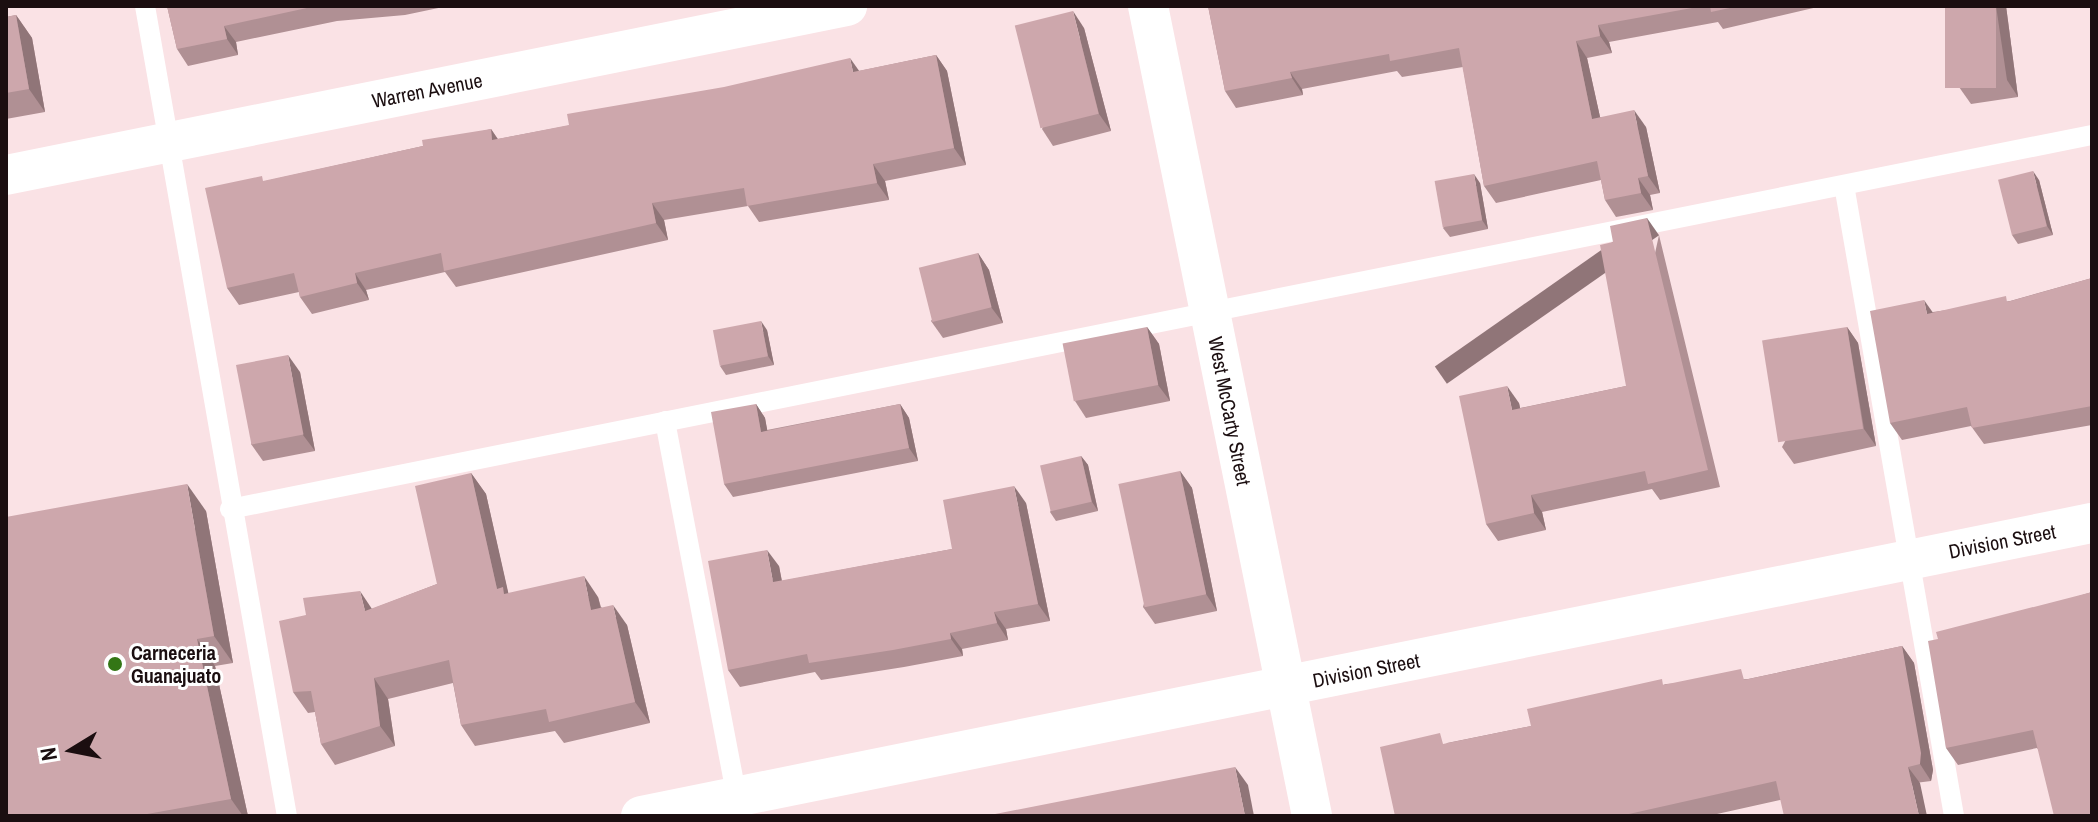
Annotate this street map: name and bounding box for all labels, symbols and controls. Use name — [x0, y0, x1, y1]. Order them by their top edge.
street label: Warren Avenue — [369, 67, 485, 113]
street label: West McCarty Street — [1204, 335, 1256, 487]
street label: Division Street — [1946, 519, 2058, 563]
place label: Carneceria Guanajuato — [131, 640, 221, 687]
street label: Division Street — [1310, 648, 1422, 692]
marker: Carneceria Guanajuato — [106, 655, 124, 673]
north arrow — [32, 710, 112, 790]
text: N — [32, 745, 64, 763]

